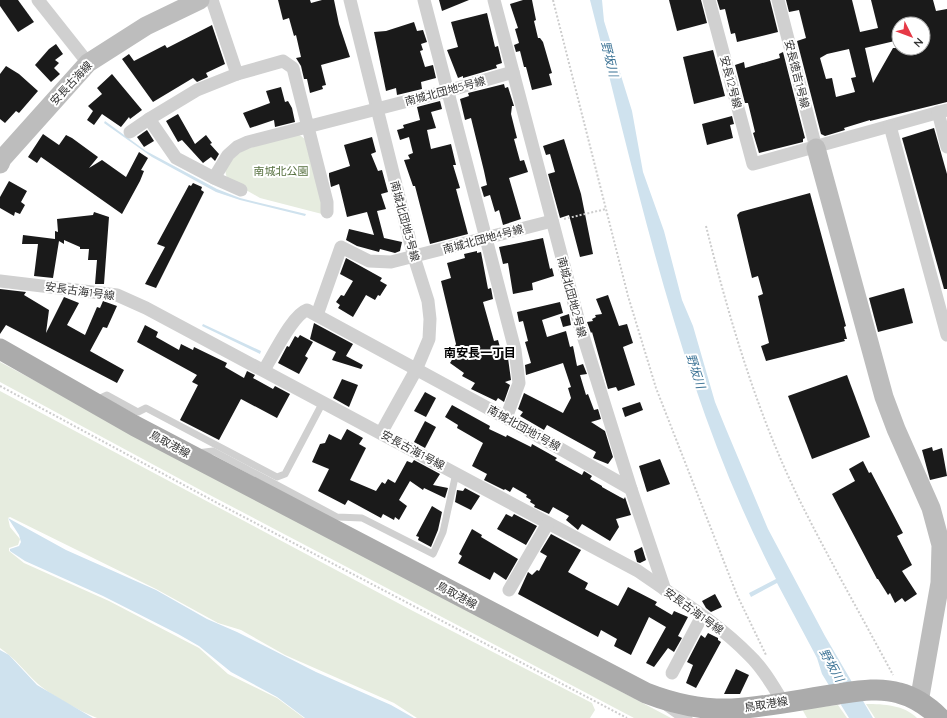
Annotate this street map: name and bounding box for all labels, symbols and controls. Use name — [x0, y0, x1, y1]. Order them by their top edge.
north arrow — [891, 16, 931, 56]
text: N — [911, 35, 926, 50]
street label: 安長徳吉1号線 — [782, 38, 812, 110]
water label: 野坂川 — [598, 40, 622, 80]
street label: 安長12号線 — [717, 54, 745, 110]
street label: 安長古海線 — [47, 58, 95, 108]
street label: 南城北団地5号線 — [403, 73, 487, 109]
park label: 南城北公園 — [254, 164, 309, 178]
street label: 南城北団地3号線 — [388, 179, 422, 263]
street label: 南城北団地4号線 — [441, 222, 525, 256]
street label: 南城北団地2号線 — [554, 255, 590, 339]
street label: 安長古海1号線 — [44, 279, 116, 303]
district label: 南安長一丁目 — [444, 345, 516, 360]
water label: 野坂川 — [683, 352, 709, 392]
street label: 南城北団地1号線 — [485, 402, 563, 454]
street label: 鳥取港線 — [147, 427, 193, 461]
street label: 安長古海1号線 — [379, 427, 447, 473]
street label: 鳥取港線 — [434, 578, 480, 612]
street label: 安長古海1号線 — [662, 585, 726, 637]
water label: 野坂川 — [817, 646, 848, 686]
street label: 鳥取港線 — [743, 694, 789, 714]

